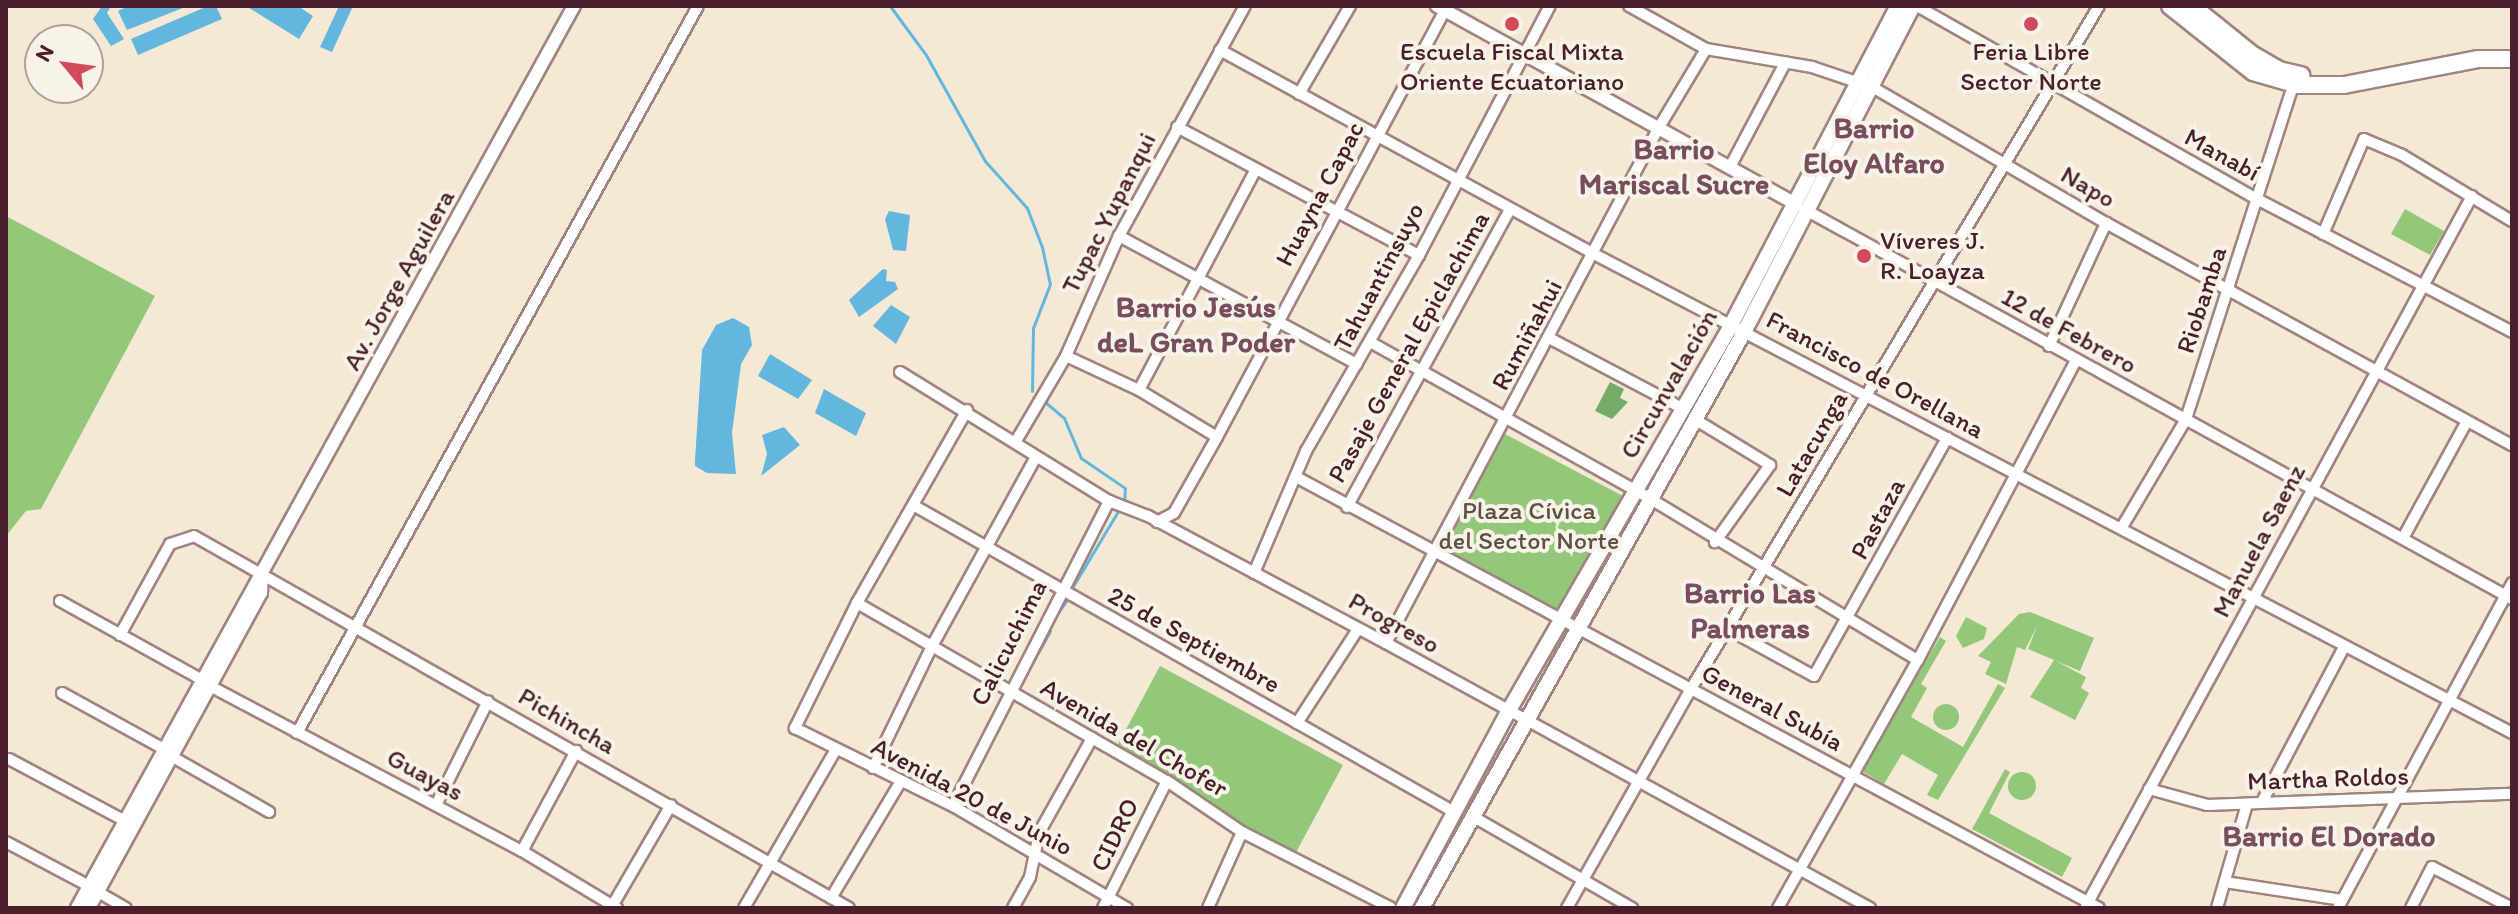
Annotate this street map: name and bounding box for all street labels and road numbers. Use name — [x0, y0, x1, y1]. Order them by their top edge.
street label: Huayna Capac — [1269, 116, 1371, 272]
street label: Manabí — [2179, 122, 2265, 188]
street label: Tupac Yupanqui — [1056, 128, 1162, 298]
street label: Napo — [2055, 159, 2121, 215]
street label: Av. Jorge Aguilera — [336, 184, 462, 376]
street label: Tahuantinsuyo — [1327, 198, 1431, 356]
street label: Pasaje General Epiclachima — [1321, 206, 1497, 488]
street label: Riobamba — [2170, 243, 2234, 357]
street label: Rumiñahui — [1485, 274, 1569, 396]
street label: 12 de Febrero — [1997, 281, 2141, 381]
street label: Circunvalación — [1614, 304, 1724, 464]
street label: Francisco de Orellana — [1761, 304, 1989, 446]
street label: Latacunga — [1769, 386, 1855, 502]
street label: Manuela Saenz — [2206, 459, 2312, 623]
street label: Pastaza — [1844, 473, 1912, 565]
street label: Calicuchima — [964, 575, 1054, 711]
street label: 25 de Septiembre — [1102, 580, 1286, 700]
street label: Progreso — [1343, 585, 1445, 661]
street label: General Subía — [1696, 658, 1848, 758]
street label: Avenida del Chofer — [1035, 672, 1233, 804]
street label: Pichincha — [513, 681, 621, 761]
street label: Avenida 20 de Junio — [866, 731, 1078, 863]
street label: Guayas — [381, 742, 469, 808]
street label: Martha Roldos — [2247, 761, 2409, 797]
street label: CIDRO — [1084, 793, 1146, 877]

